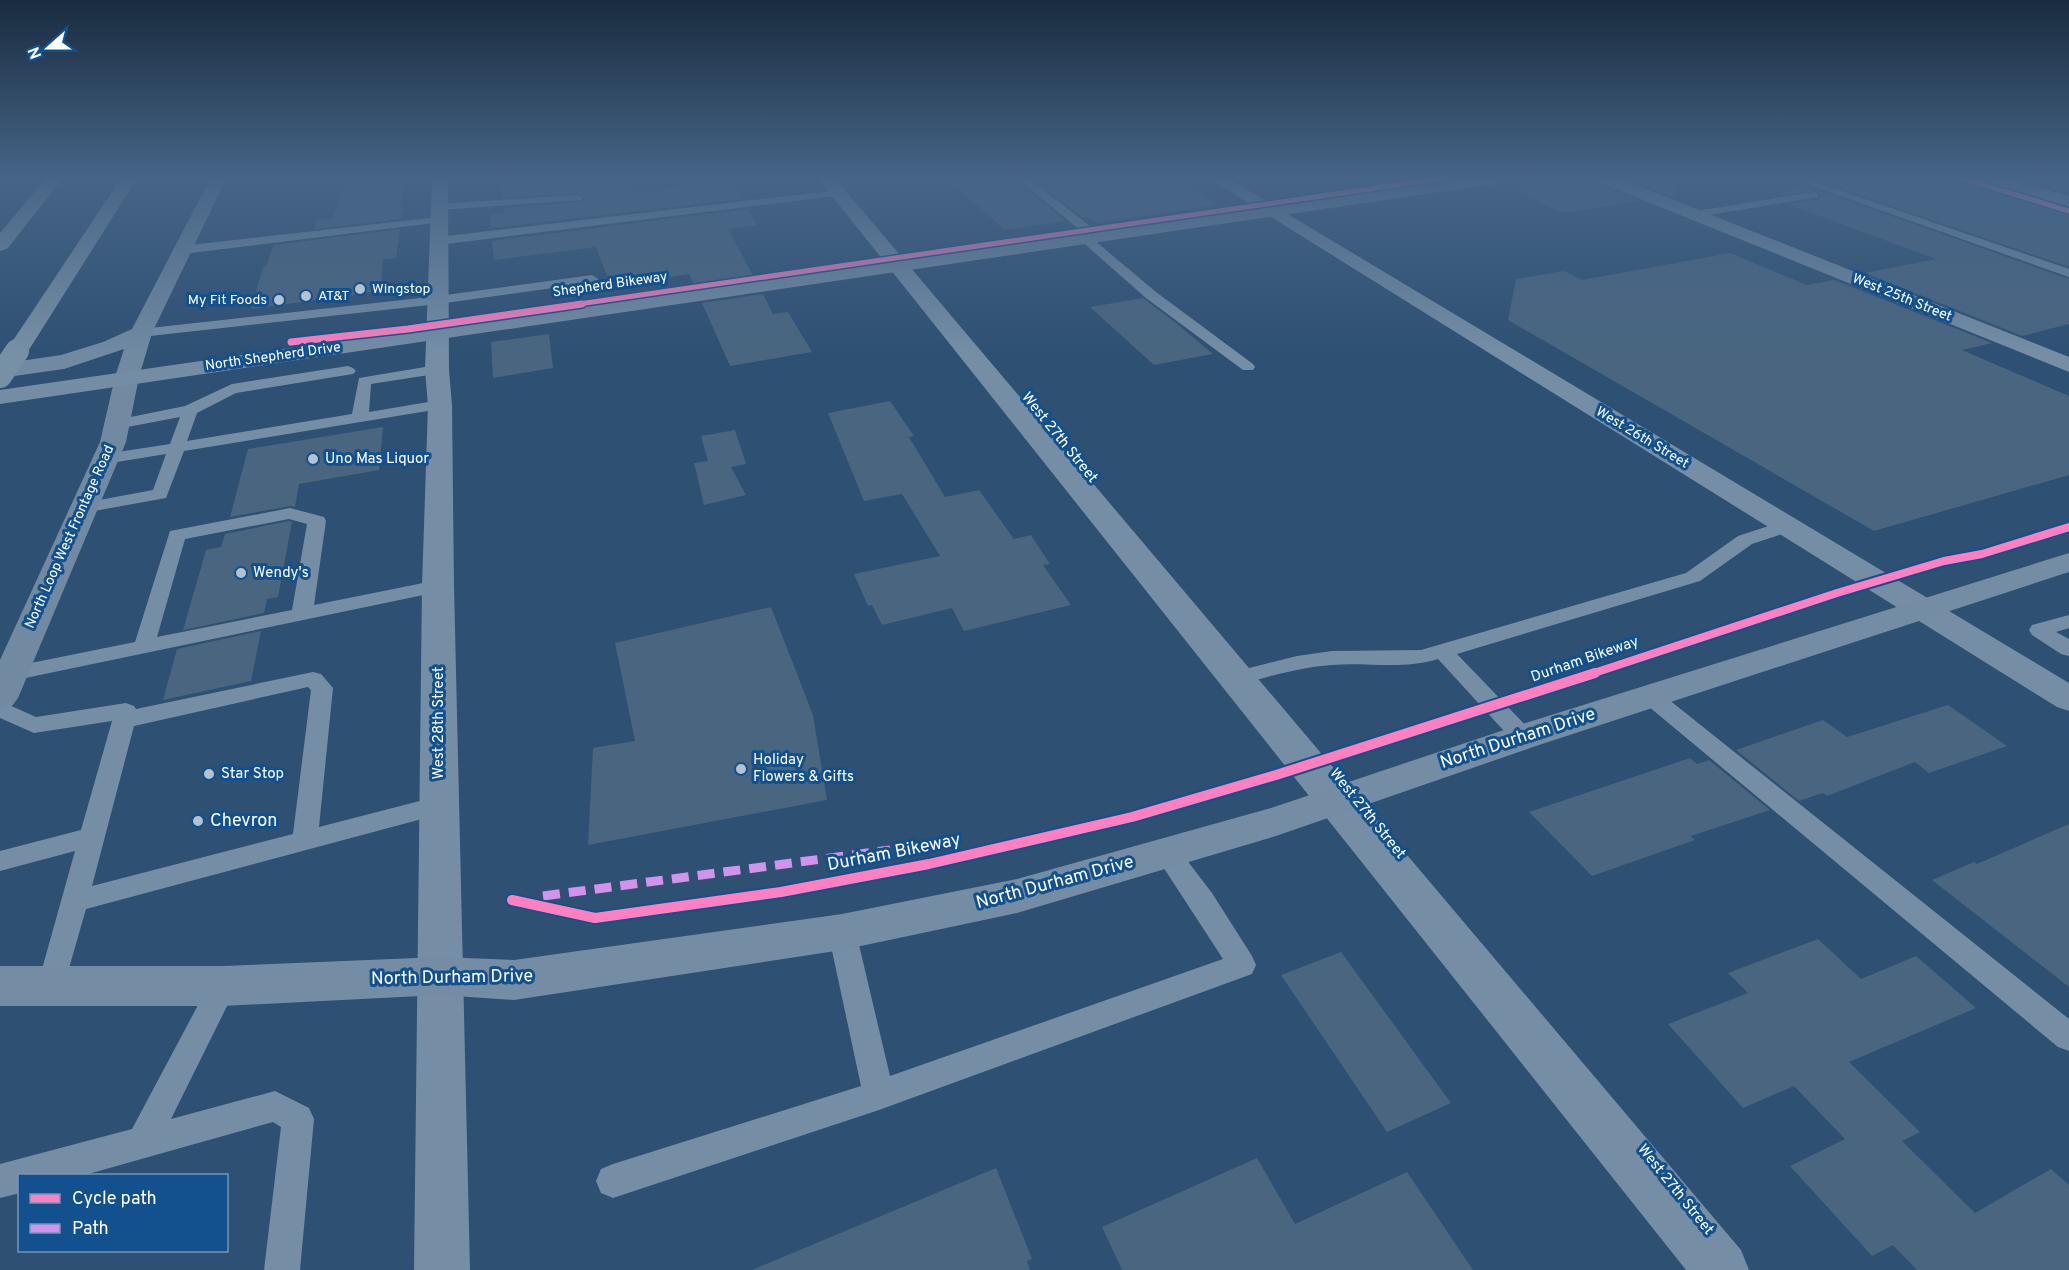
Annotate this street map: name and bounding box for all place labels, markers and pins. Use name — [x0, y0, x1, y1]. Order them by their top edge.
place label: Wingstop — [372, 281, 431, 298]
marker: Wingstop — [353, 282, 367, 296]
place label: AT&T — [318, 288, 349, 305]
marker: AT&T — [299, 289, 313, 303]
place label: My Fit Foods — [188, 292, 267, 309]
marker: My Fit Foods — [272, 293, 286, 307]
place label: Uno Mas Liquor — [325, 450, 429, 469]
marker: Uno Mas Liquor — [306, 452, 320, 466]
place label: Wendy's — [253, 564, 309, 583]
marker: Wendy's — [234, 566, 248, 580]
place label: Holiday Flowers & Gifts — [753, 751, 854, 787]
marker: Holiday Flowers & Gifts — [734, 762, 748, 776]
place label: Star Stop — [221, 765, 284, 784]
marker: Star Stop — [202, 767, 216, 781]
place label: Chevron — [210, 810, 277, 833]
marker: Chevron — [191, 814, 205, 828]

